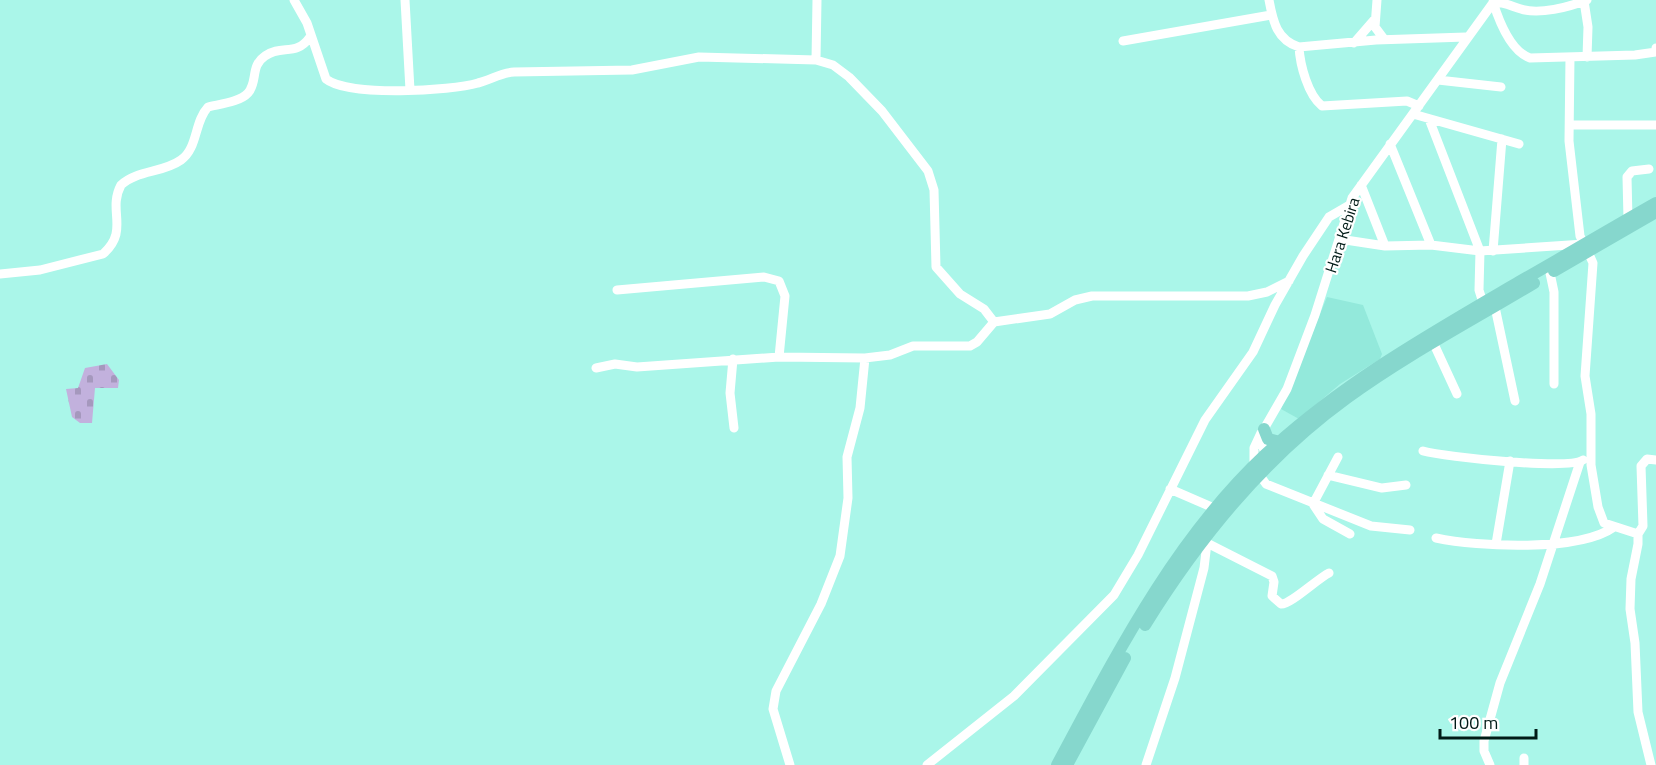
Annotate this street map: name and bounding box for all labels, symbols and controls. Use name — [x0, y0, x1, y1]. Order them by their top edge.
street label: Hara Kebira — [1318, 194, 1366, 276]
scale bar — [1440, 702, 1536, 740]
text: 100 m — [1449, 709, 1498, 736]

